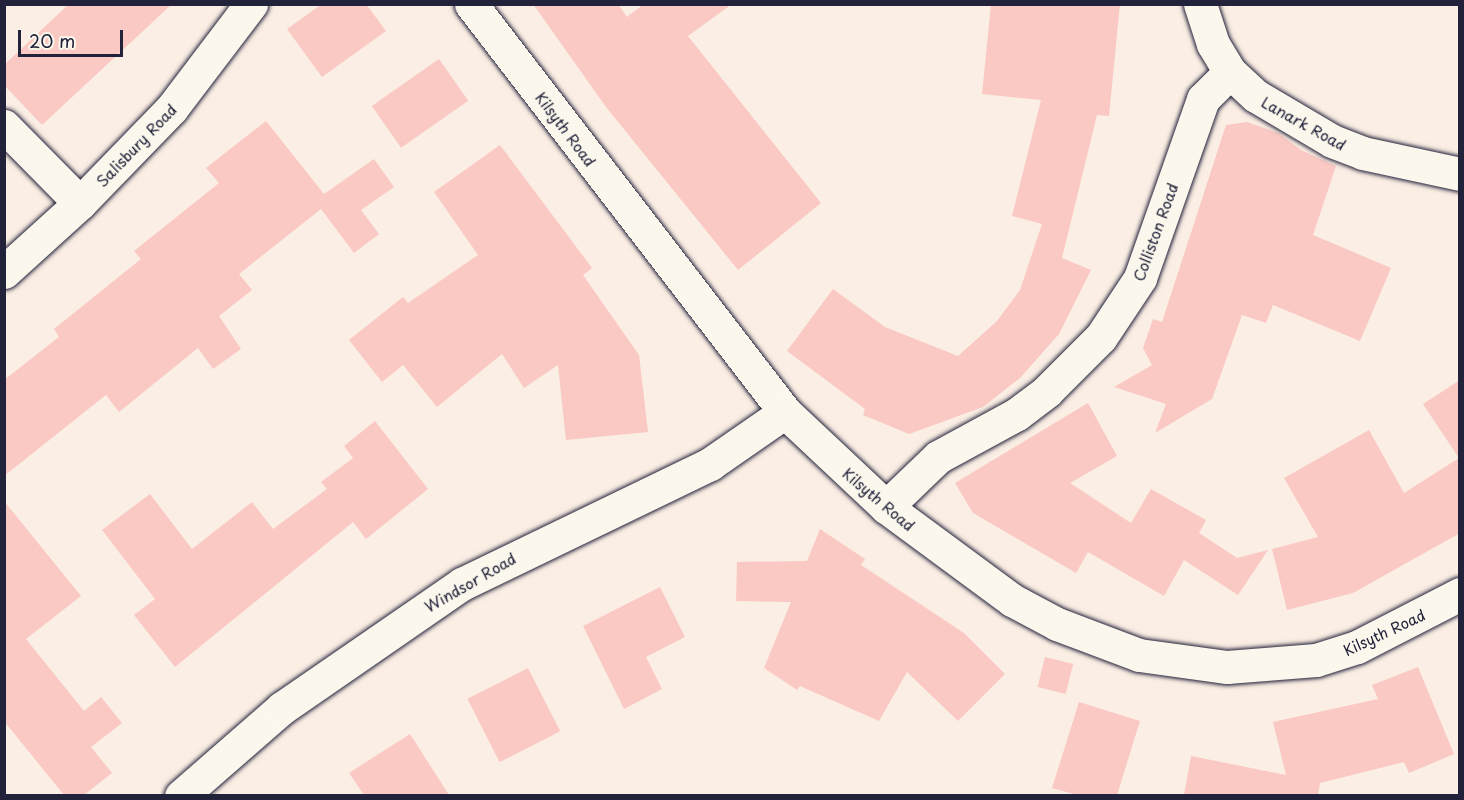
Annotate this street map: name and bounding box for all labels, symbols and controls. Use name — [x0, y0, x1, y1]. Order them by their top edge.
scale bar — [21, 18, 126, 56]
text: 20 m — [29, 27, 75, 54]
street label: Kilsyth Road — [532, 88, 600, 170]
street label: Lanark Road — [1259, 93, 1349, 153]
street label: Salisbury Road — [92, 100, 180, 190]
street label: Colliston Road — [1129, 180, 1181, 284]
street label: Kilsyth Road — [839, 464, 919, 534]
street label: Windsor Road — [422, 549, 518, 615]
street label: Kilsyth Road — [1340, 605, 1428, 659]

